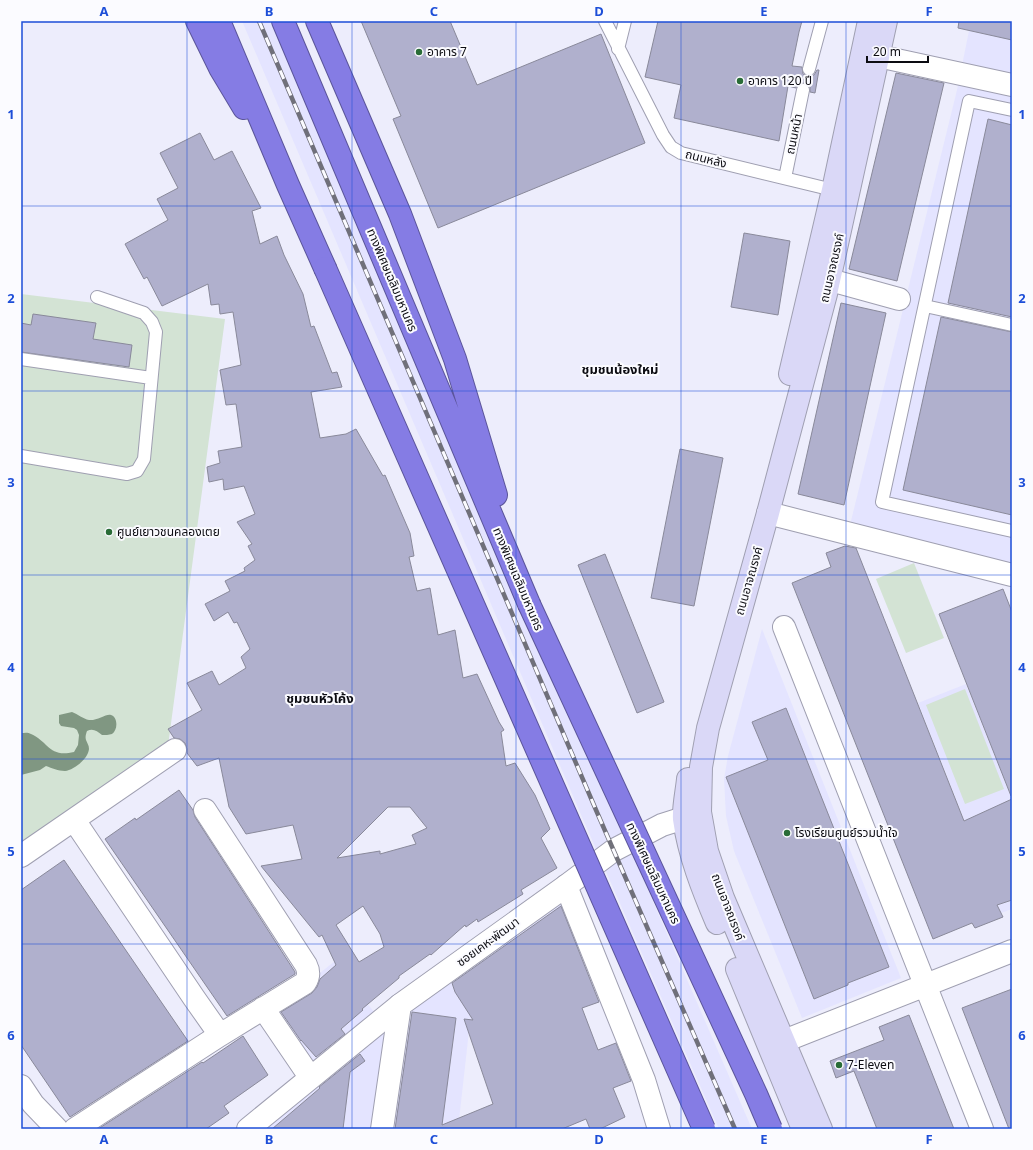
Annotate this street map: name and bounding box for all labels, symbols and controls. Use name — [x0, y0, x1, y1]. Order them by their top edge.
text: A — [100, 2, 109, 20]
text: B — [265, 2, 273, 20]
text: C — [430, 2, 438, 20]
text: D — [594, 2, 604, 20]
text: E — [760, 2, 768, 20]
text: F — [925, 2, 933, 20]
scale bar — [867, 38, 928, 64]
place label: อาคาร 7 — [427, 43, 467, 60]
text: 20 m — [873, 43, 901, 60]
marker: อาคาร 7 — [414, 47, 424, 57]
place label: อาคาร 120 ปี — [748, 72, 812, 89]
marker: อาคาร 120 ปี — [735, 76, 745, 86]
text: 1 — [7, 105, 15, 123]
text: 1 — [1018, 105, 1026, 123]
street label: ถนนหน้า — [781, 112, 806, 156]
street label: ถนนหลัง — [684, 145, 729, 172]
street label: ทางพิเศษเฉลิมมหานคร — [363, 226, 422, 334]
street label: ถนนอาจณรงค์ — [815, 232, 848, 304]
text: 2 — [7, 289, 15, 307]
text: 2 — [1018, 289, 1026, 307]
district label: ชุมชนน้องใหม่ — [582, 360, 658, 378]
text: 3 — [7, 473, 15, 491]
text: 3 — [1018, 473, 1026, 491]
place label: ศูนย์เยาวชนคลองเตย — [117, 523, 220, 540]
street label: ทางพิเศษเฉลิมมหานคร — [489, 525, 548, 633]
marker: ศูนย์เยาวชนคลองเตย — [104, 527, 114, 537]
street label: ถนนอาจณรงค์ — [731, 545, 766, 617]
text: 4 — [7, 658, 15, 676]
text: 4 — [1018, 658, 1026, 676]
district label: ชุมชนหัวโค้ง — [286, 689, 354, 707]
street label: ทางพิเศษเฉลิมมหานคร — [622, 819, 685, 927]
place label: โรงเรียนศูนย์รวมน้ำใจ — [795, 824, 898, 841]
marker: โรงเรียนศูนย์รวมน้ำใจ — [782, 828, 792, 838]
text: 5 — [7, 842, 15, 860]
text: 5 — [1018, 842, 1026, 860]
street label: ถนนอาจณรงค์ — [708, 871, 749, 943]
street label: ซอยเคหะพัฒนา — [453, 913, 523, 970]
text: 6 — [7, 1026, 15, 1044]
text: 6 — [1018, 1026, 1026, 1044]
place label: 7-Eleven — [847, 1056, 894, 1073]
marker: 7-Eleven — [834, 1060, 844, 1070]
text: A — [100, 1130, 109, 1148]
text: B — [265, 1130, 273, 1148]
text: C — [430, 1130, 438, 1148]
text: D — [594, 1130, 604, 1148]
text: E — [760, 1130, 768, 1148]
text: F — [925, 1130, 933, 1148]

